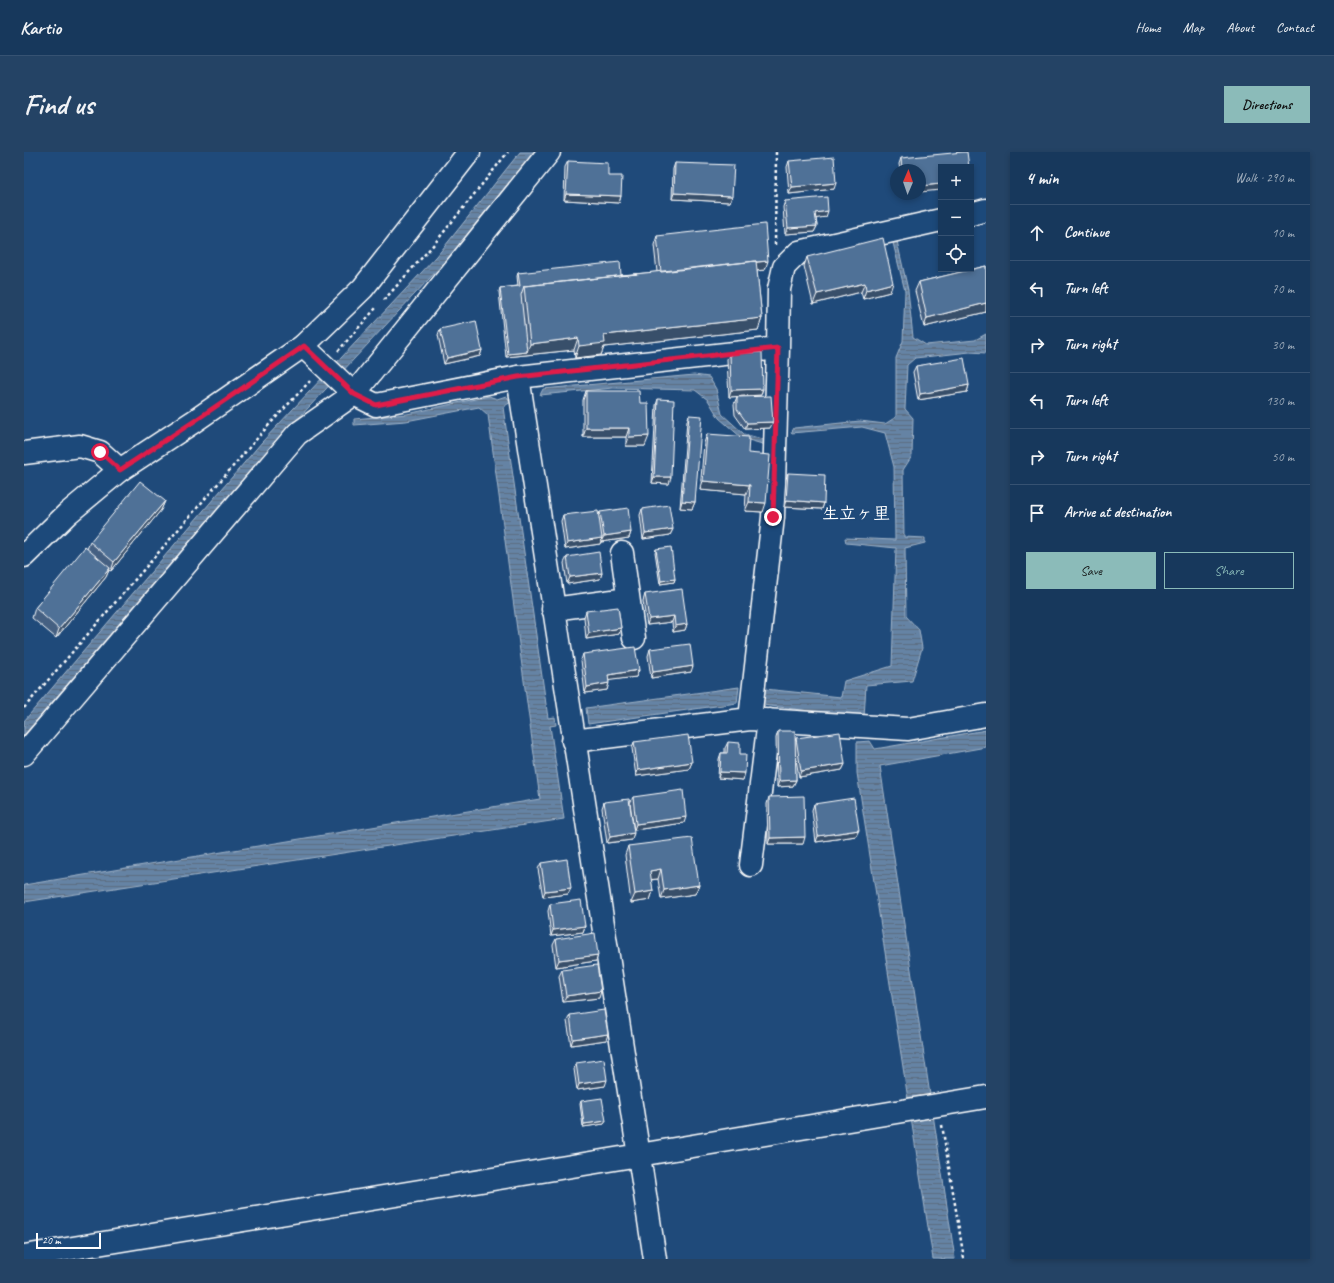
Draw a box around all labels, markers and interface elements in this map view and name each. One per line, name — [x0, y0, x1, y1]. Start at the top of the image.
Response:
text: Kartio — [20, 16, 61, 40]
text: Home — [1135, 19, 1161, 36]
text: Map — [1183, 19, 1204, 36]
text: About — [1226, 19, 1254, 36]
text: Contact — [1276, 19, 1314, 36]
button: Directions — [1224, 86, 1310, 123]
text: Find us — [24, 87, 94, 122]
north arrow — [890, 164, 926, 200]
map controls — [938, 164, 974, 272]
button: + — [938, 164, 974, 200]
text: 4 min — [1026, 168, 1059, 189]
text: Walk · 290 m — [1235, 170, 1294, 186]
button: − — [938, 200, 974, 236]
icon: ahead — [1026, 222, 1048, 244]
text: Continue — [1064, 223, 1109, 242]
text: 10 m — [1272, 225, 1294, 241]
button: locate — [938, 236, 974, 272]
icon: left — [1026, 278, 1048, 300]
text: Turn left — [1064, 279, 1107, 298]
text: 70 m — [1272, 281, 1294, 297]
icon: right — [1026, 334, 1048, 356]
text: Turn right — [1064, 335, 1117, 354]
text: 30 m — [1272, 337, 1294, 353]
icon: left — [1026, 390, 1048, 412]
text: Turn left — [1064, 391, 1107, 410]
text: 130 m — [1266, 393, 1294, 409]
route start — [91, 443, 109, 461]
icon: right — [1026, 446, 1048, 468]
text: Turn right — [1064, 447, 1117, 466]
text: 50 m — [1272, 449, 1294, 465]
icon: arrive — [1026, 502, 1048, 524]
district label: 生立ヶ里 — [822, 503, 890, 524]
text: Arrive at destination — [1064, 503, 1171, 522]
route end — [764, 508, 782, 526]
button: Save — [1026, 552, 1156, 589]
button: Share — [1164, 552, 1294, 589]
scale bar — [36, 1231, 101, 1250]
text: 20 m — [42, 1233, 61, 1247]

